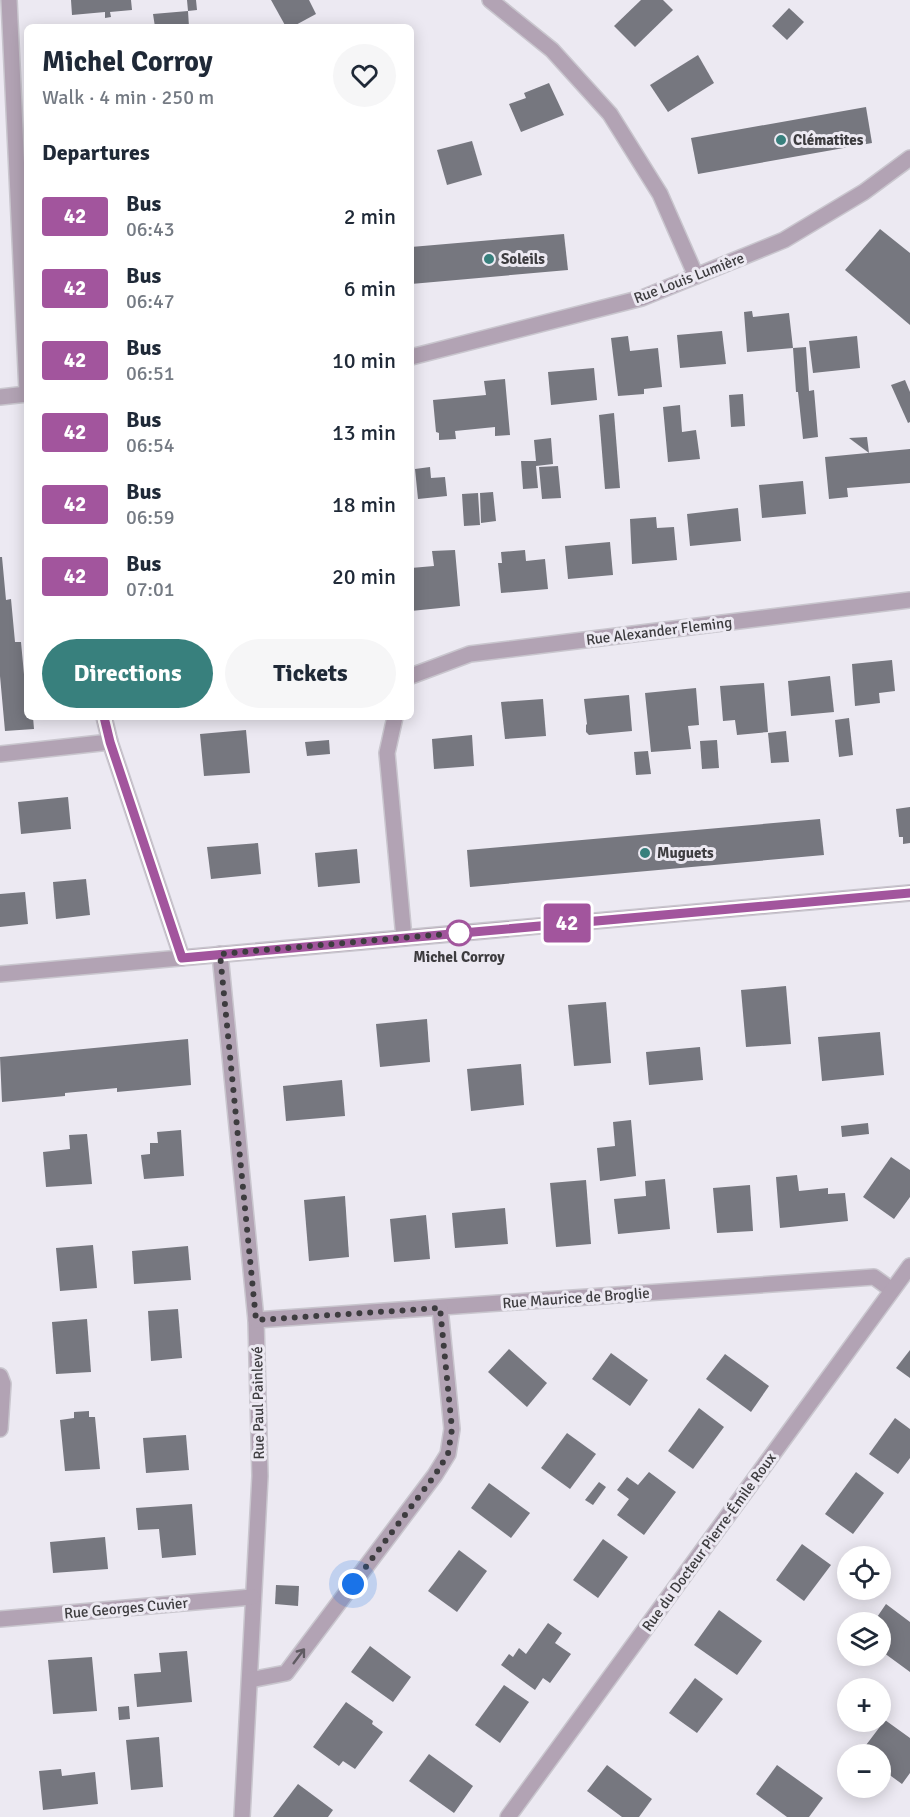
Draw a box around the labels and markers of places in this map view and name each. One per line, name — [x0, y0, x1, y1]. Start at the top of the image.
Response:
place label: Clématites — [793, 131, 864, 149]
marker: Clématites — [774, 133, 788, 147]
place label: Soleils — [501, 250, 545, 268]
marker: Soleils — [482, 252, 496, 266]
place label: Muguets — [657, 844, 714, 862]
marker: Muguets — [638, 846, 652, 860]
marker: Michel Corroy — [446, 920, 472, 946]
place label: Michel Corroy — [413, 948, 505, 966]

